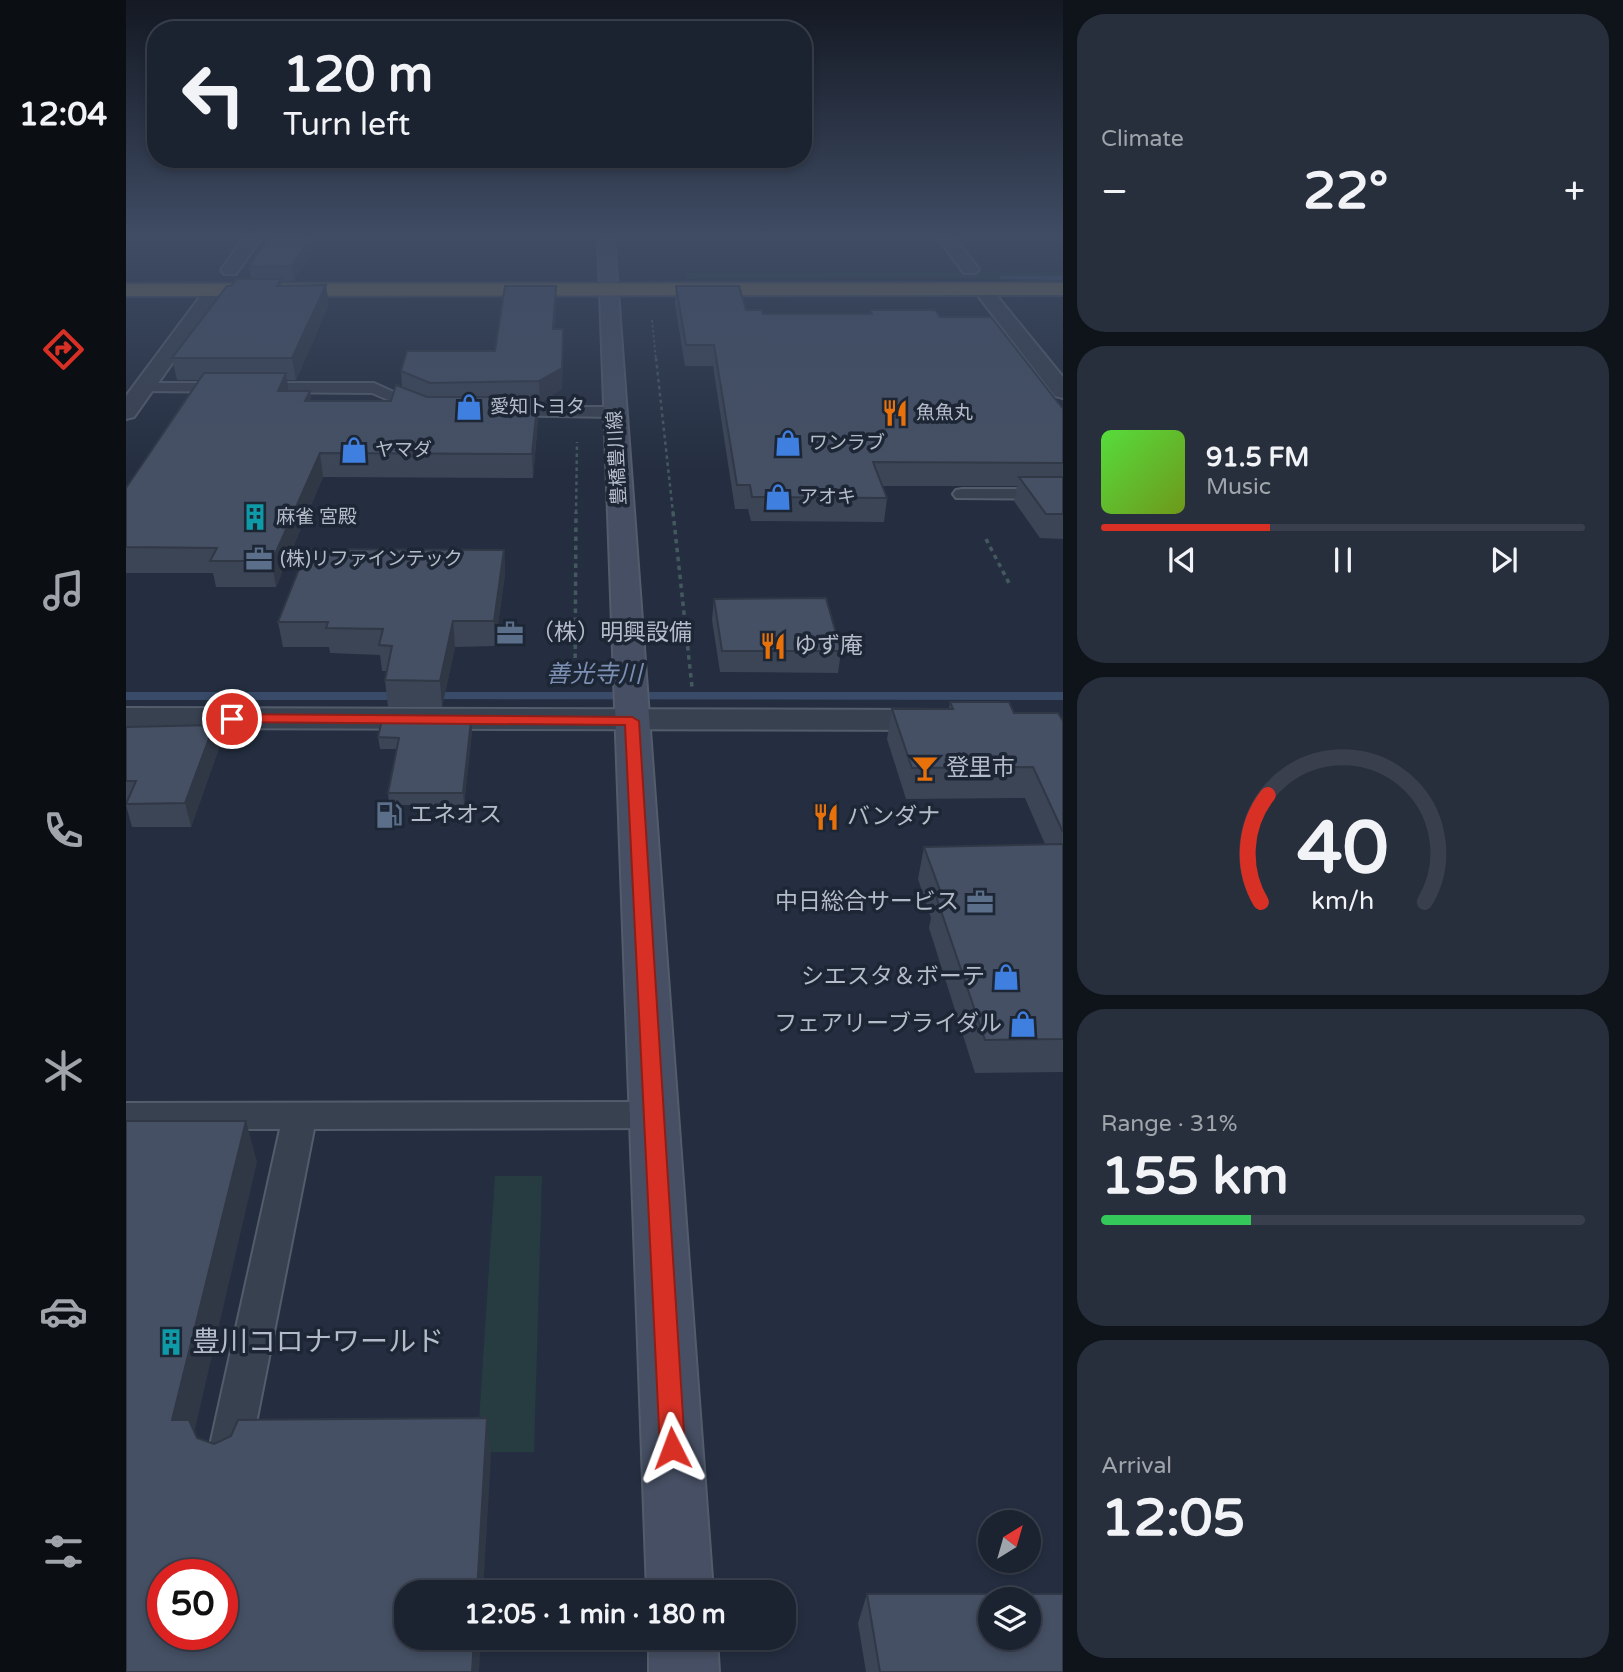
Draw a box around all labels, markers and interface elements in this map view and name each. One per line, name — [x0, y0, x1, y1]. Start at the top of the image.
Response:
text: 120 m — [283, 46, 433, 105]
icon: left — [168, 49, 259, 140]
text: 12:04 — [19, 96, 107, 134]
text: Turn left — [283, 106, 410, 144]
text: Climate — [1101, 125, 1184, 153]
text: 22° — [1303, 160, 1388, 223]
text: − — [1101, 169, 1128, 215]
text: + — [1564, 169, 1585, 215]
icon: directions — [39, 325, 88, 374]
shop icon: 愛知トヨタ — [454, 392, 484, 422]
place label: 愛知トヨタ — [490, 396, 585, 418]
restaurant icon: 魚魚丸 — [880, 398, 910, 428]
place label: 魚魚丸 — [916, 402, 973, 424]
street label: 豊橋豊川線 — [604, 410, 630, 506]
shop icon: ワンラブ — [773, 428, 803, 458]
place label: ワンラブ — [809, 432, 885, 454]
shop icon: ヤマダ — [339, 435, 369, 465]
place label: ヤマダ — [375, 439, 432, 461]
text: 91.5 FM — [1206, 442, 1309, 473]
text: Music — [1206, 473, 1271, 501]
shop icon: アオキ — [763, 482, 793, 512]
place label: アオキ — [799, 486, 856, 508]
building icon: 麻雀 宮殿 — [240, 502, 270, 532]
place label: 麻雀 宮殿 — [276, 506, 357, 528]
icon: previous — [1163, 541, 1201, 579]
icon: pause — [1324, 541, 1362, 579]
icon: next — [1485, 541, 1523, 579]
office icon: (株)リファインテック — [244, 544, 274, 574]
place label: (株)リファインテック — [280, 548, 463, 570]
icon: music — [39, 566, 88, 615]
office icon: （株）明興設備 — [495, 618, 525, 648]
place label: （株）明興設備 — [531, 619, 692, 647]
restaurant icon: ゆず庵 — [758, 631, 788, 661]
place label: ゆず庵 — [794, 632, 863, 660]
water label: 善光寺川 — [546, 660, 645, 689]
pin — [202, 689, 262, 749]
icon: arrive — [213, 700, 251, 738]
bar icon: 登里市 — [910, 753, 940, 783]
place label: 登里市 — [946, 754, 1015, 782]
fuel station icon: エネオス — [374, 800, 404, 830]
place label: エネオス — [410, 801, 502, 829]
restaurant icon: バンダナ — [811, 802, 841, 832]
place label: バンダナ — [847, 803, 940, 831]
text: 40 — [1297, 805, 1389, 893]
icon: phone — [39, 806, 88, 855]
text: km/h — [1312, 886, 1374, 916]
office icon: 中日総合サービス — [965, 887, 995, 917]
place label: 中日総合サービス — [775, 888, 959, 916]
shop icon: シエスタ＆ボーテ — [991, 962, 1021, 992]
place label: シエスタ＆ボーテ — [801, 963, 985, 991]
shop icon: フェアリーブライダル — [1008, 1009, 1038, 1039]
place label: フェアリーブライダル — [774, 1010, 1002, 1038]
icon: climate — [39, 1046, 88, 1095]
text: Range · 31% — [1101, 1110, 1237, 1138]
text: 155 km — [1101, 1145, 1289, 1208]
icon: car — [39, 1287, 88, 1336]
place label: 豊川コロナワールド — [192, 1325, 444, 1359]
building icon: 豊川コロナワールド — [156, 1327, 186, 1357]
position arrow — [635, 1411, 709, 1485]
text: Arrival — [1101, 1452, 1172, 1480]
text: 12:05 — [1101, 1487, 1245, 1550]
north arrow — [978, 1510, 1041, 1573]
map controls — [978, 1510, 1041, 1650]
icon: filters — [39, 1527, 88, 1576]
speed limit sign: 50 — [147, 1559, 238, 1650]
button: layers — [978, 1587, 1041, 1650]
text: 12:05 · 1 min · 180 m — [464, 1599, 726, 1630]

